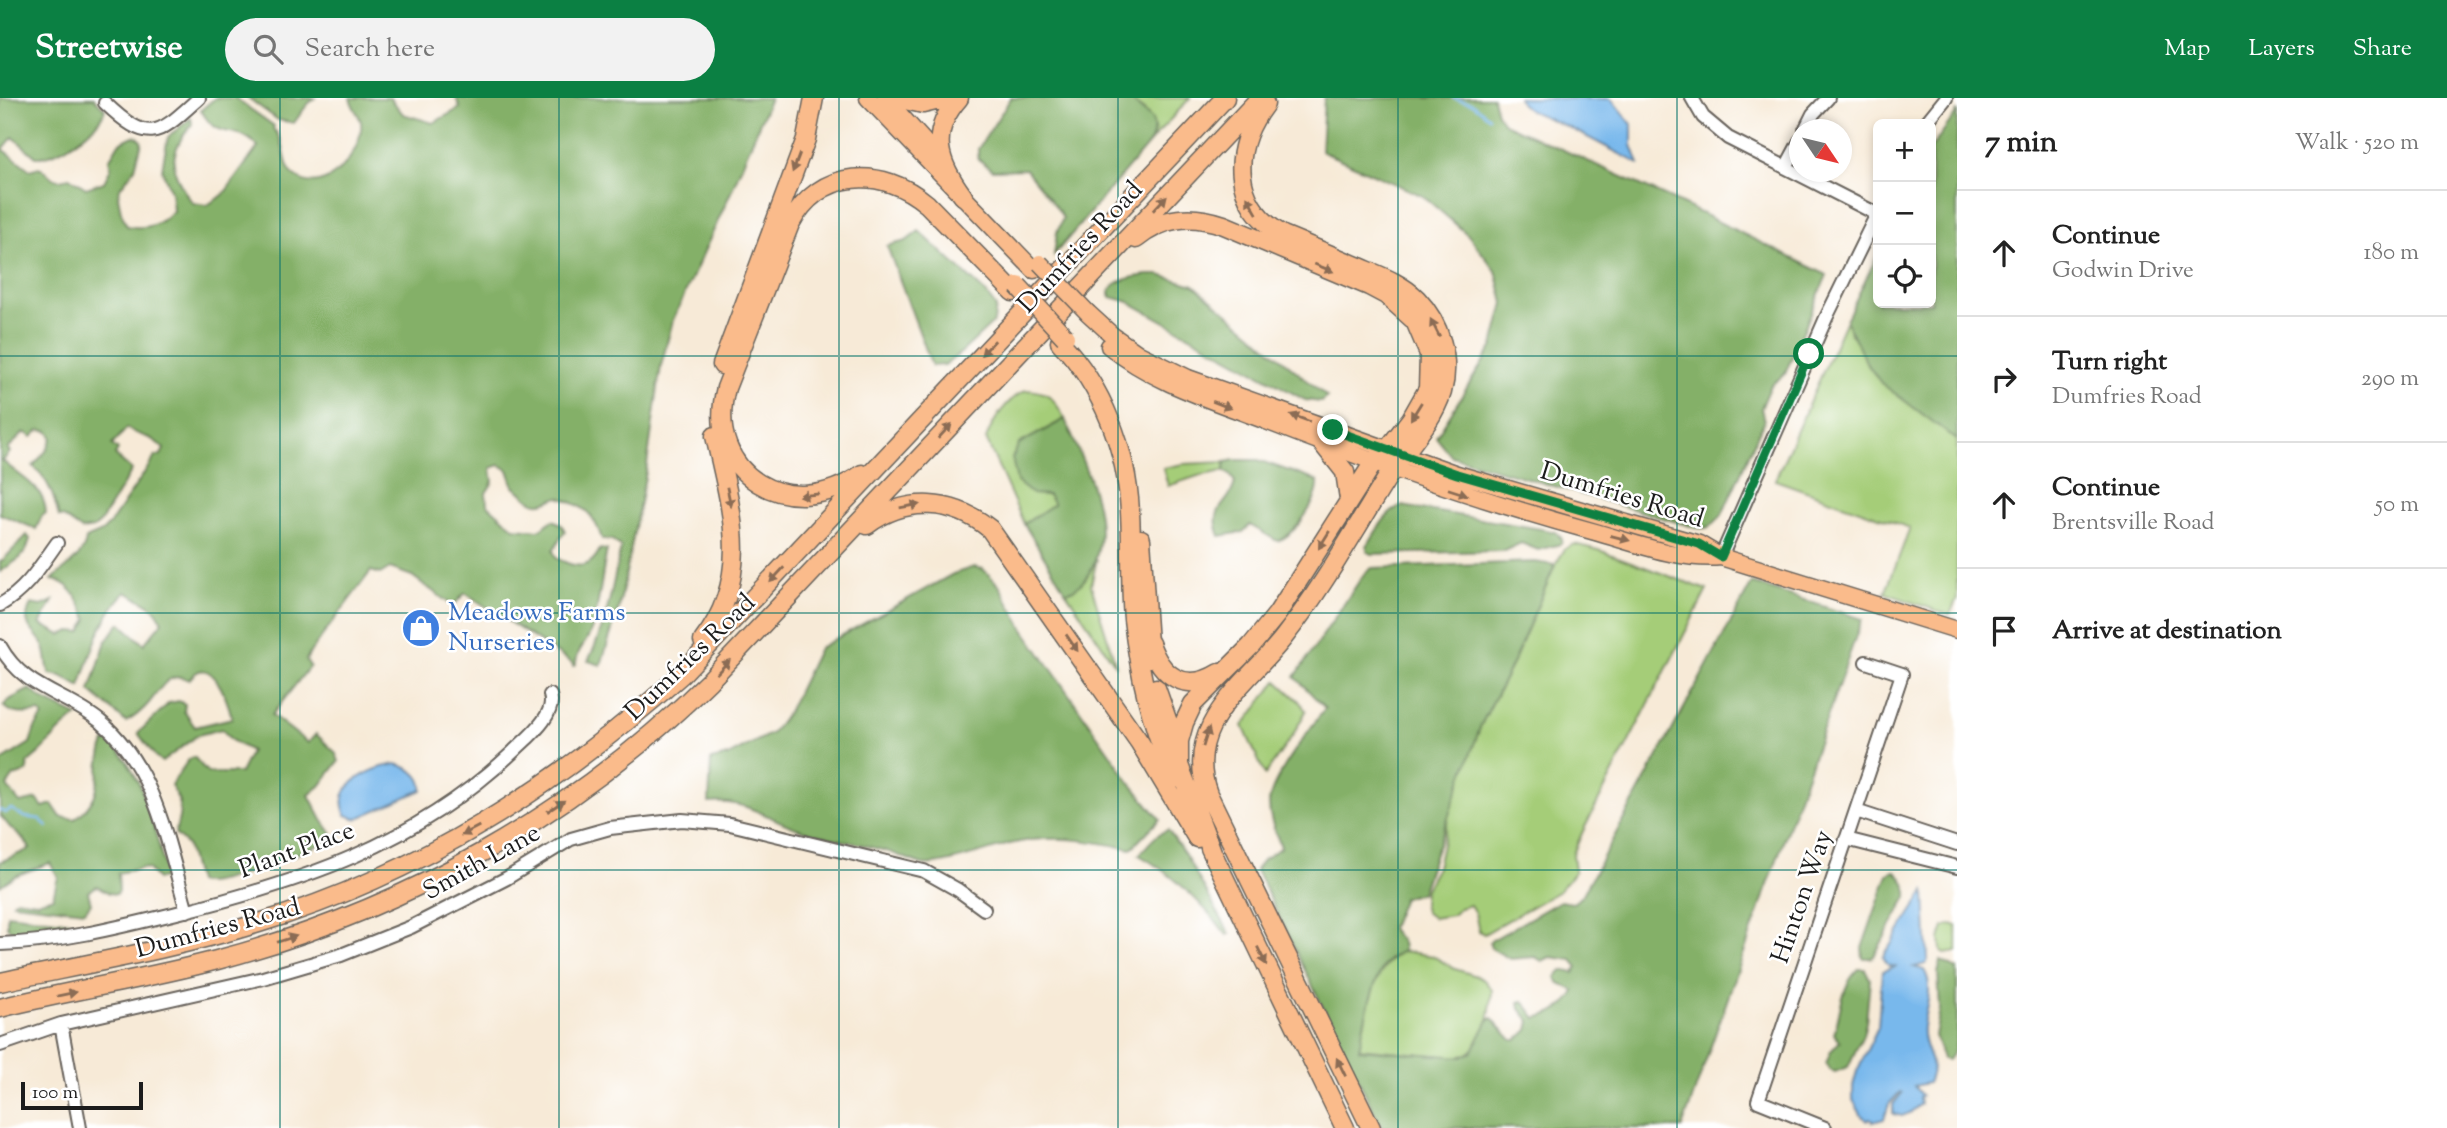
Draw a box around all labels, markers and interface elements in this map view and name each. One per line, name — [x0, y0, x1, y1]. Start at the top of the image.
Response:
search box — [225, 18, 715, 81]
text: Streetwise — [35, 25, 183, 73]
icon: search — [249, 30, 287, 68]
text: Search here — [305, 31, 435, 68]
text: Map — [2164, 32, 2210, 66]
text: Layers — [2248, 32, 2315, 66]
text: Share — [2353, 32, 2412, 66]
north arrow — [1789, 119, 1852, 182]
map controls — [1873, 119, 1936, 308]
button: + — [1873, 119, 1936, 182]
text: 7 min — [1985, 122, 2057, 165]
text: Walk · 520 m — [2295, 127, 2419, 160]
one-way arrow — [790, 153, 801, 174]
street label: Dumfries Road — [1010, 173, 1152, 323]
button: − — [1873, 182, 1936, 245]
one-way arrow — [1151, 195, 1167, 212]
one-way arrow — [1246, 195, 1258, 214]
text: Continue — [2052, 218, 2160, 255]
icon: ahead — [1985, 234, 2023, 272]
text: 180 m — [2364, 237, 2419, 270]
button: locate — [1873, 245, 1936, 308]
text: Godwin Drive — [2052, 255, 2194, 288]
one-way arrow — [1314, 262, 1335, 273]
one-way arrow — [1429, 318, 1441, 337]
route start — [1793, 338, 1824, 369]
one-way arrow — [981, 339, 997, 356]
text: Turn right — [2052, 344, 2167, 381]
icon: right — [1985, 360, 2023, 398]
text: 290 m — [2361, 363, 2419, 396]
text: Dumfries Road — [2052, 381, 2202, 414]
one-way arrow — [1212, 399, 1233, 410]
one-way arrow — [1409, 401, 1422, 421]
one-way arrow — [1289, 412, 1310, 423]
route end — [1317, 414, 1348, 445]
one-way arrow — [936, 423, 952, 440]
street label: Dumfries Road — [1536, 454, 1709, 539]
text: Continue — [2052, 470, 2160, 507]
one-way arrow — [724, 486, 735, 508]
icon: ahead — [1985, 486, 2023, 524]
one-way arrow — [1447, 487, 1468, 497]
text: 50 m — [2375, 489, 2419, 522]
one-way arrow — [798, 490, 820, 501]
one-way arrow — [899, 500, 921, 511]
text: Brentsville Road — [2052, 507, 2215, 540]
one-way arrow — [1318, 530, 1331, 550]
one-way arrow — [1610, 534, 1631, 544]
one-way arrow — [769, 566, 785, 584]
street label: Dumfries Road — [617, 586, 765, 730]
place label: Meadows Farms Nurseries — [448, 595, 625, 662]
shop icon: Meadows Farms Nurseries — [400, 607, 442, 649]
icon: arrive — [1985, 612, 2023, 650]
text: Arrive at destination — [2052, 613, 2282, 650]
one-way arrow — [1065, 634, 1079, 652]
one-way arrow — [714, 659, 731, 675]
one-way arrow — [1202, 727, 1212, 748]
one-way arrow — [547, 800, 566, 813]
street label: Plant Place — [234, 813, 360, 889]
street label: Smith Lane — [417, 816, 547, 910]
one-way arrow — [460, 825, 480, 836]
street label: Hinton Way — [1763, 825, 1843, 969]
street label: Dumfries Road — [131, 889, 305, 969]
one-way arrow — [277, 933, 298, 944]
one-way arrow — [1256, 946, 1268, 966]
one-way arrow — [56, 988, 78, 999]
one-way arrow — [1335, 1057, 1346, 1077]
scale bar — [21, 1079, 144, 1111]
text: 100 m — [32, 1080, 78, 1107]

